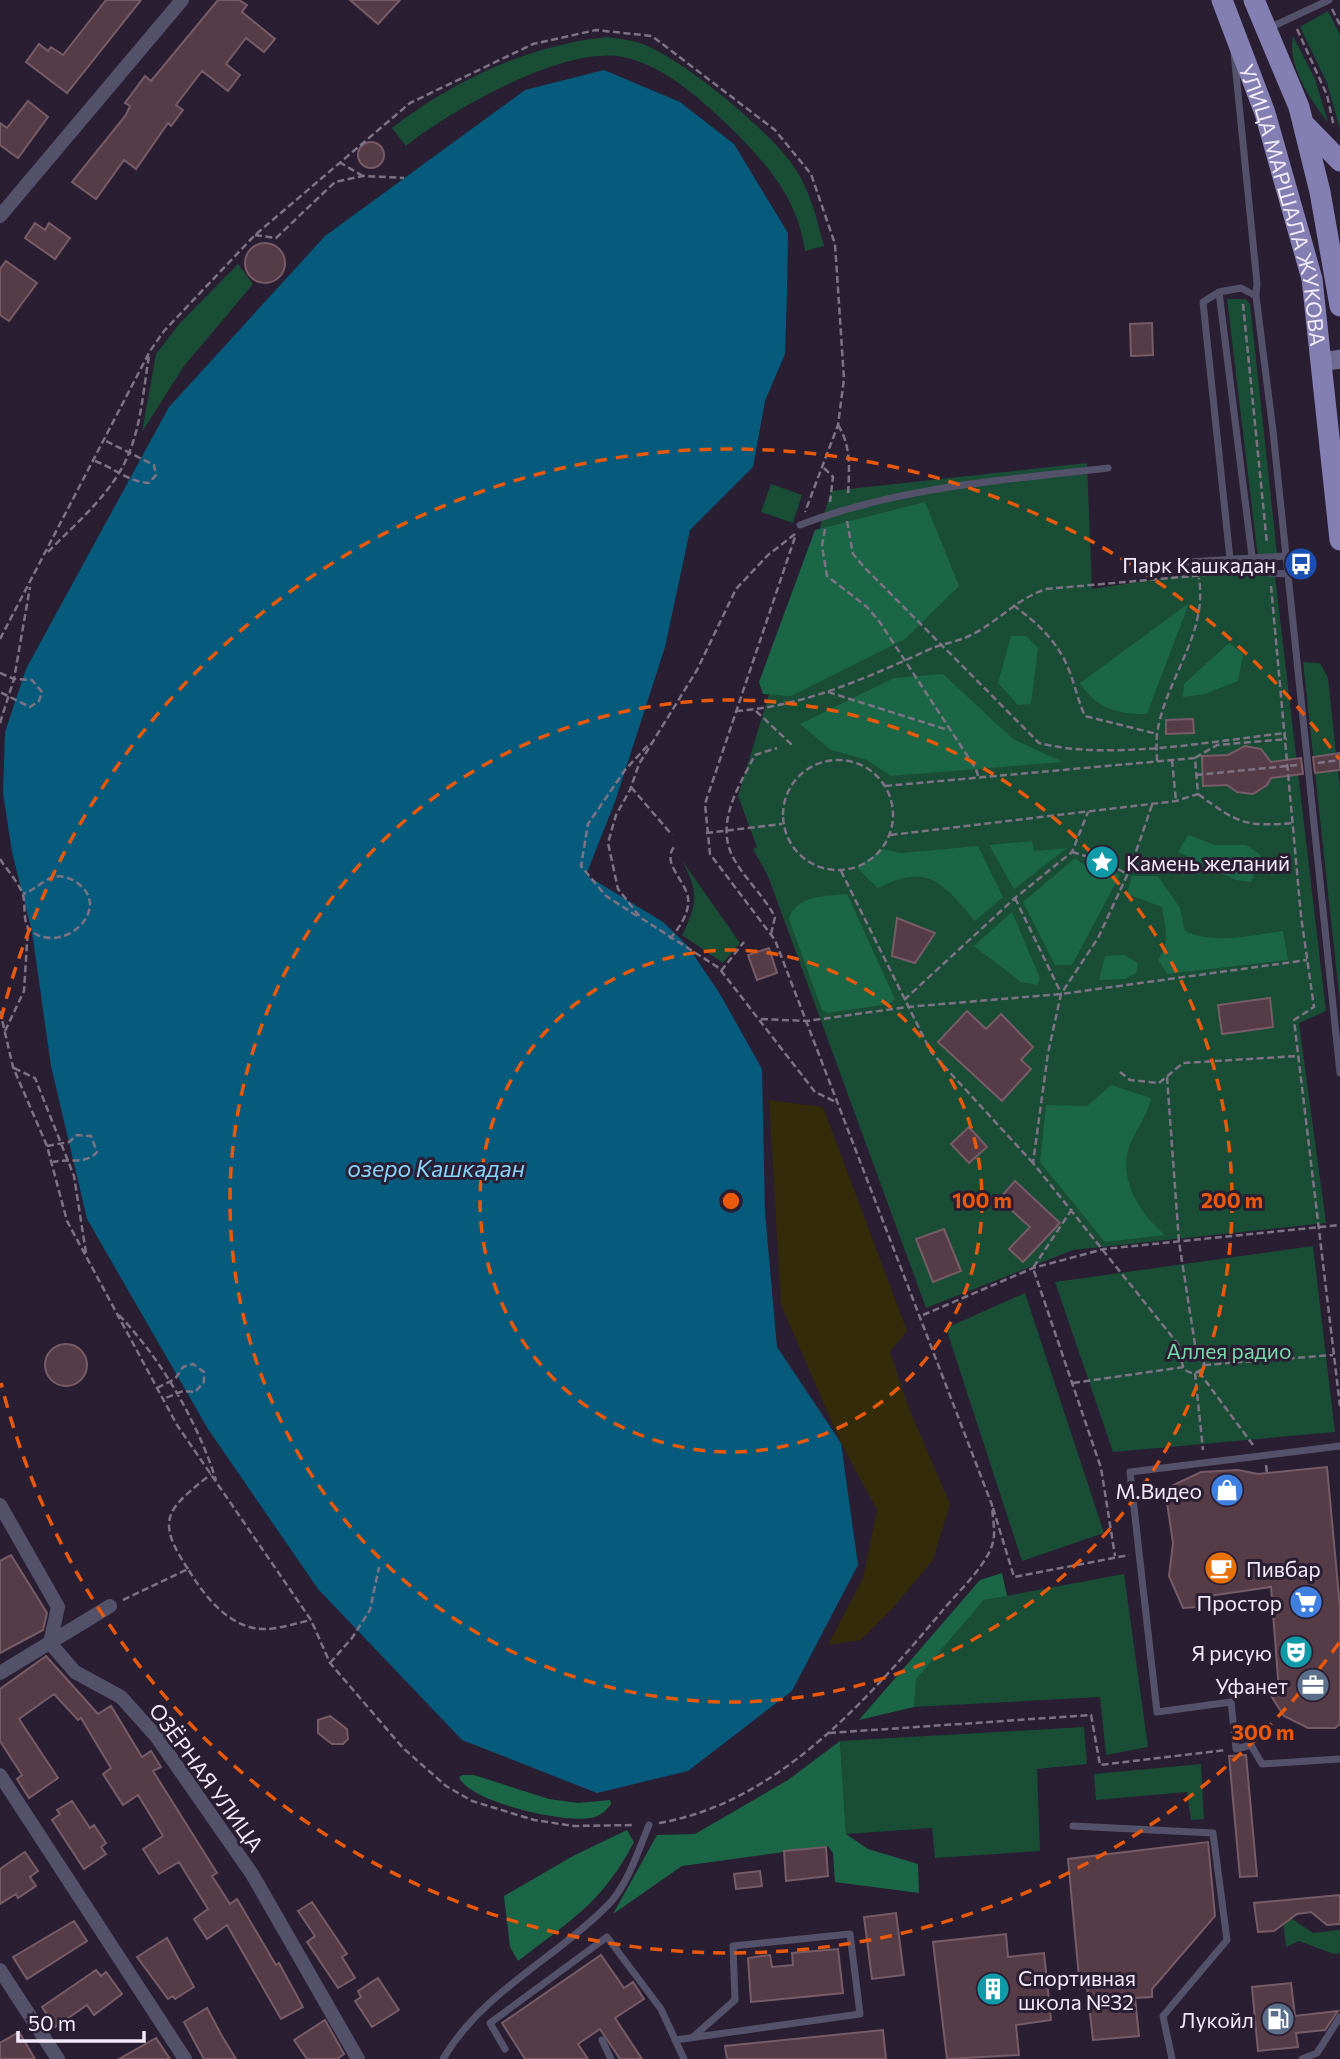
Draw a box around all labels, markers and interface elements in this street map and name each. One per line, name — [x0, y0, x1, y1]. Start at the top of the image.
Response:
street label: УЛИЦА МАРШАЛА ЖУКОВА — [1235, 60, 1332, 347]
bus stop icon: Парк Кашкадан — [1282, 545, 1320, 583]
place label: Парк Кашкадан — [1122, 552, 1276, 577]
place icon: Камень желаний — [1083, 843, 1121, 881]
place label: Камень желаний — [1126, 850, 1290, 875]
water label: озеро Кашкадан — [347, 1154, 525, 1182]
text: 100 m — [952, 1187, 1012, 1212]
text: 200 m — [1201, 1187, 1263, 1212]
centre of rings — [719, 1189, 743, 1213]
park label: Аллея радио — [1167, 1338, 1291, 1363]
shop icon: М.Видео — [1208, 1471, 1246, 1509]
place label: М.Видео — [1115, 1478, 1202, 1503]
cafe icon: Пивбар — [1202, 1549, 1240, 1587]
place label: Пивбар — [1246, 1556, 1321, 1581]
supermarket icon: Простор — [1287, 1583, 1325, 1621]
place label: Простор — [1197, 1590, 1282, 1615]
theatre icon: Я рисую — [1277, 1633, 1315, 1671]
place label: Я рисую — [1191, 1640, 1272, 1665]
office icon: Уфанет — [1294, 1666, 1332, 1704]
place label: Уфанет — [1215, 1673, 1288, 1698]
street label: ОЗЁРНАЯ УЛИЦА — [145, 1698, 269, 1856]
text: 300 m — [1232, 1719, 1294, 1744]
place label: Спортивная школа №32 — [1018, 1965, 1136, 2014]
building icon: Спортивная школа №32 — [974, 1970, 1012, 2008]
scale bar — [18, 2000, 144, 2044]
fuel station icon: Лукойл — [1259, 2000, 1297, 2038]
place label: Лукойл — [1180, 2007, 1254, 2032]
text: 50 m — [28, 2010, 76, 2035]

